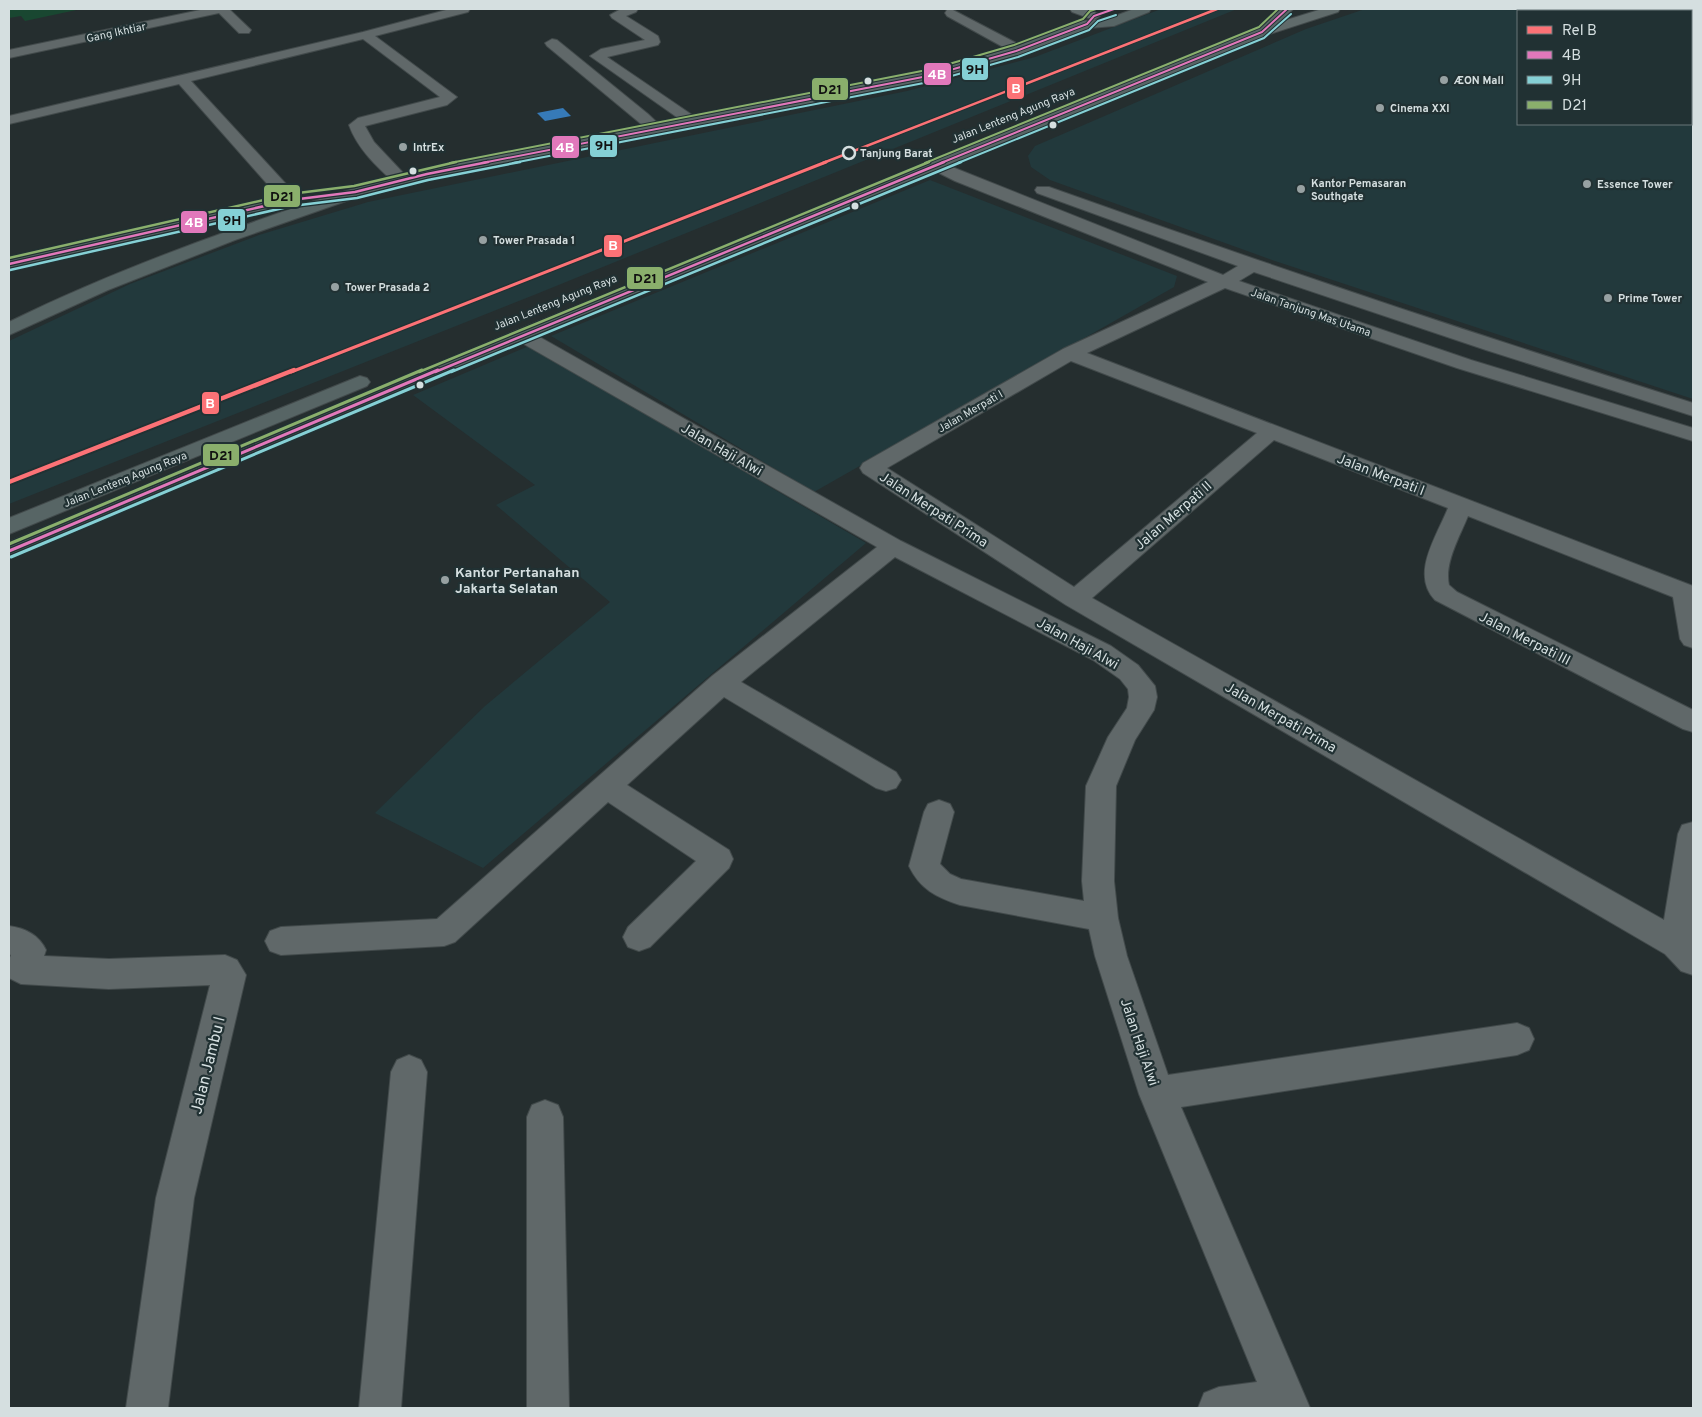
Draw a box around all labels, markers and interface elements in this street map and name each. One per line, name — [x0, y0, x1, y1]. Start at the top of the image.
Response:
legend — [1517, 10, 1692, 125]
street label: Gang Ikhtiar — [85, 20, 148, 46]
text: Rel B — [1562, 22, 1597, 41]
text: 4B — [1562, 47, 1581, 66]
line badge: 9H — [961, 57, 989, 81]
line badge: 4B — [923, 62, 952, 86]
text: 9H — [966, 62, 984, 79]
text: 4B — [928, 67, 946, 84]
text: 9H — [1562, 72, 1581, 91]
marker: ÆON Mall — [1438, 74, 1450, 86]
place label: ÆON Mall — [1453, 74, 1504, 88]
unlabelled marker — [863, 76, 873, 86]
line badge: B — [1006, 76, 1025, 100]
line badge: D21 — [811, 77, 849, 101]
text: B — [1011, 81, 1021, 98]
text: D21 — [818, 82, 842, 99]
street label: Jalan Lenteng Agung Raya — [950, 85, 1077, 147]
text: D21 — [1562, 97, 1587, 116]
marker: Cinema XXI — [1374, 102, 1386, 114]
place label: Cinema XXI — [1390, 102, 1449, 116]
unlabelled marker — [1048, 120, 1058, 130]
line badge: 9H — [589, 134, 618, 158]
line badge: 4B — [551, 135, 580, 159]
text: 9H — [595, 138, 613, 155]
text: 4B — [556, 140, 574, 157]
marker: IntrEx — [397, 141, 409, 153]
place label: IntrEx — [413, 141, 445, 155]
marker: Tanjung Barat — [842, 146, 856, 160]
place label: Tanjung Barat — [860, 147, 933, 161]
unlabelled marker — [408, 166, 418, 176]
place label: Kantor Pemasaran Southgate — [1311, 177, 1406, 204]
marker: Essence Tower — [1581, 178, 1593, 190]
place label: Essence Tower — [1597, 178, 1673, 192]
marker: Kantor Pemasaran Southgate — [1295, 183, 1307, 195]
line badge: D21 — [263, 184, 301, 208]
text: D21 — [270, 189, 294, 206]
unlabelled marker — [850, 201, 860, 211]
line badge: 9H — [217, 208, 246, 232]
line badge: 4B — [180, 210, 208, 234]
text: 9H — [223, 213, 241, 230]
text: 4B — [185, 215, 203, 232]
marker: Tower Prasada 1 — [477, 234, 489, 246]
place label: Tower Prasada 1 — [493, 234, 575, 248]
line badge: B — [603, 234, 623, 258]
text: B — [608, 238, 618, 255]
line badge: D21 — [626, 266, 664, 290]
text: D21 — [633, 271, 657, 288]
street label: Jalan Lenteng Agung Raya — [492, 272, 619, 334]
marker: Tower Prasada 2 — [329, 281, 341, 293]
place label: Tower Prasada 2 — [345, 281, 430, 295]
street label: Jalan Tanjung Mas Utama — [1249, 286, 1373, 340]
marker: Prime Tower — [1602, 292, 1614, 304]
place label: Prime Tower — [1618, 292, 1682, 306]
unlabelled marker — [415, 380, 425, 390]
street label: Jalan Merpati I — [935, 388, 1006, 436]
line badge: B — [201, 391, 220, 415]
text: B — [205, 396, 215, 413]
street label: Jalan Haji Alwi — [678, 420, 765, 480]
line badge: D21 — [202, 443, 240, 467]
text: D21 — [209, 448, 233, 465]
street label: Jalan Lenteng Agung Raya — [62, 449, 189, 511]
street label: Jalan Merpati I — [1334, 451, 1427, 500]
street label: Jalan Merpati Prima — [876, 469, 991, 552]
street label: Jalan Merpati II — [1132, 478, 1216, 554]
place label: Kantor Pertanahan Jakarta Selatan — [455, 565, 579, 598]
marker: Kantor Pertanahan Jakarta Selatan — [439, 574, 451, 586]
street label: Jalan Merpati III — [1476, 609, 1573, 670]
street label: Jalan Haji Alwi — [1033, 615, 1121, 674]
street label: Jalan Merpati Prima — [1221, 679, 1339, 757]
street label: Jalan Haji Alwi — [1116, 997, 1161, 1088]
street label: Jalan Jambu I — [187, 1015, 231, 1116]

